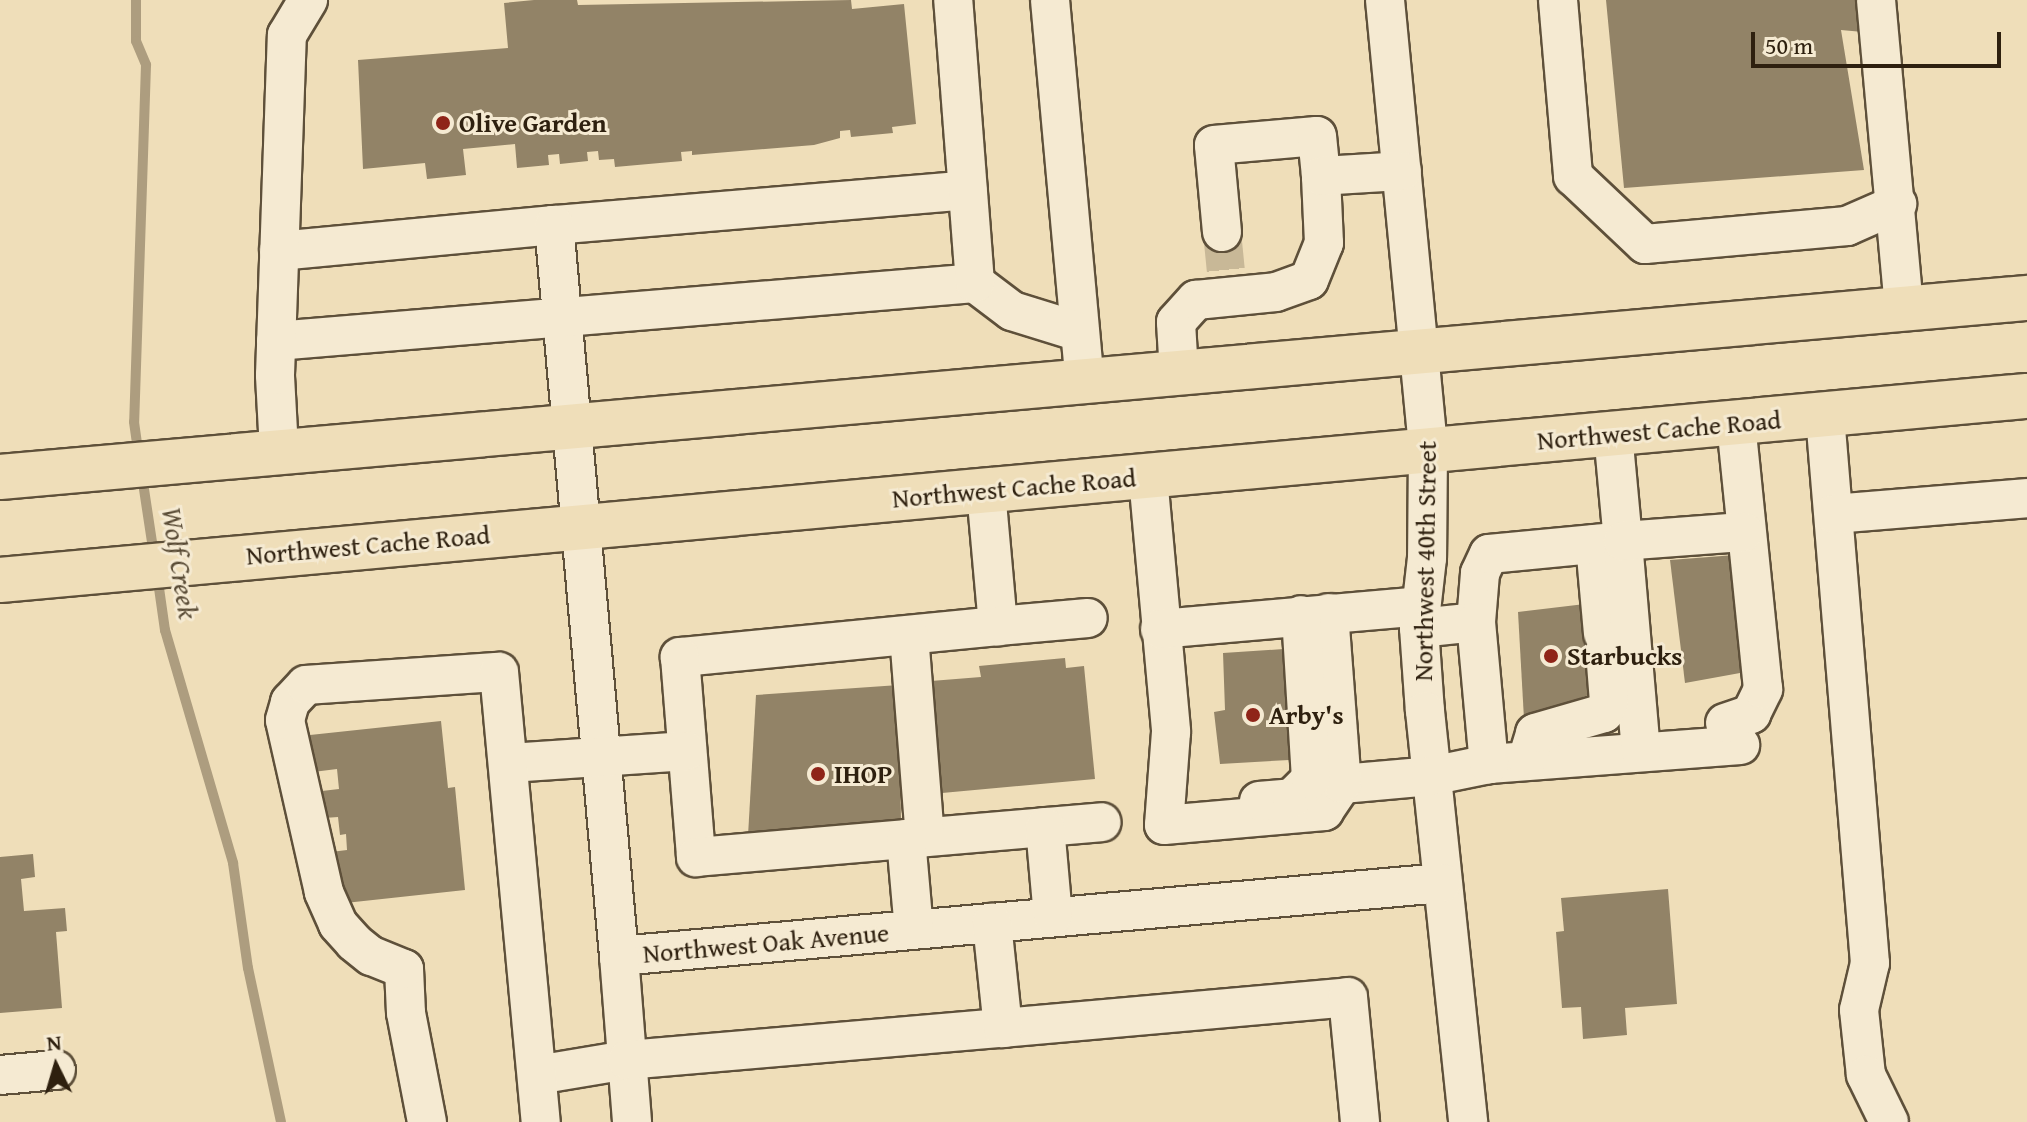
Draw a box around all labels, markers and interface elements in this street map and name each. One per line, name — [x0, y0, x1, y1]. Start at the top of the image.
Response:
scale bar — [1755, 16, 2005, 66]
text: 50 m — [1765, 28, 1813, 63]
place label: Olive Garden — [459, 107, 607, 139]
marker: Olive Garden — [434, 114, 452, 132]
street label: Northwest Cache Road — [1536, 404, 1782, 456]
street label: Northwest 40th Street — [1407, 441, 1443, 681]
street label: Northwest Cache Road — [891, 462, 1137, 514]
water label: Wolf Creek — [155, 505, 205, 621]
street label: Northwest Cache Road — [245, 519, 491, 571]
place label: Starbucks — [1567, 640, 1682, 672]
marker: Starbucks — [1542, 647, 1560, 665]
place label: Arby's — [1269, 699, 1344, 731]
marker: Arby's — [1244, 706, 1262, 724]
place label: IHOP — [834, 758, 892, 790]
marker: IHOP — [809, 765, 827, 783]
street label: Northwest Oak Avenue — [642, 917, 890, 969]
north arrow — [16, 1026, 96, 1106]
text: N — [45, 1026, 63, 1059]

